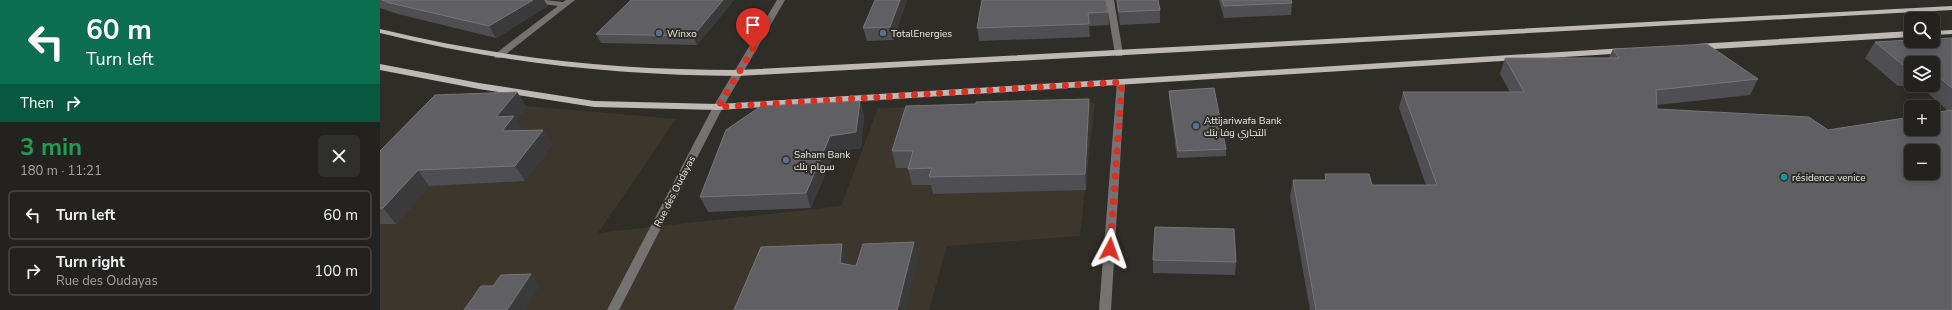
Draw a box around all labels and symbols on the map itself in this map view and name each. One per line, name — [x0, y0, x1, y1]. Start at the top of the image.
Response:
pin — [736, 8, 770, 49]
place label: Winxo — [667, 27, 697, 41]
place label: TotalEnergies — [891, 27, 952, 41]
marker: Winxo — [654, 28, 664, 38]
marker: TotalEnergies — [878, 28, 888, 38]
place label: Attijariwafa Bank التجاري وفا بنك — [1204, 114, 1282, 140]
marker: Attijariwafa Bank التجاري وفا بنك — [1191, 121, 1201, 131]
place label: Saham Bank سهام بنك — [794, 148, 851, 174]
street label: Rue des Oudayas — [651, 153, 699, 229]
marker: Saham Bank سهام بنك — [781, 155, 791, 165]
place label: résidence venice — [1792, 171, 1865, 185]
marker: résidence venice — [1779, 172, 1789, 182]
position arrow — [1089, 228, 1131, 270]

